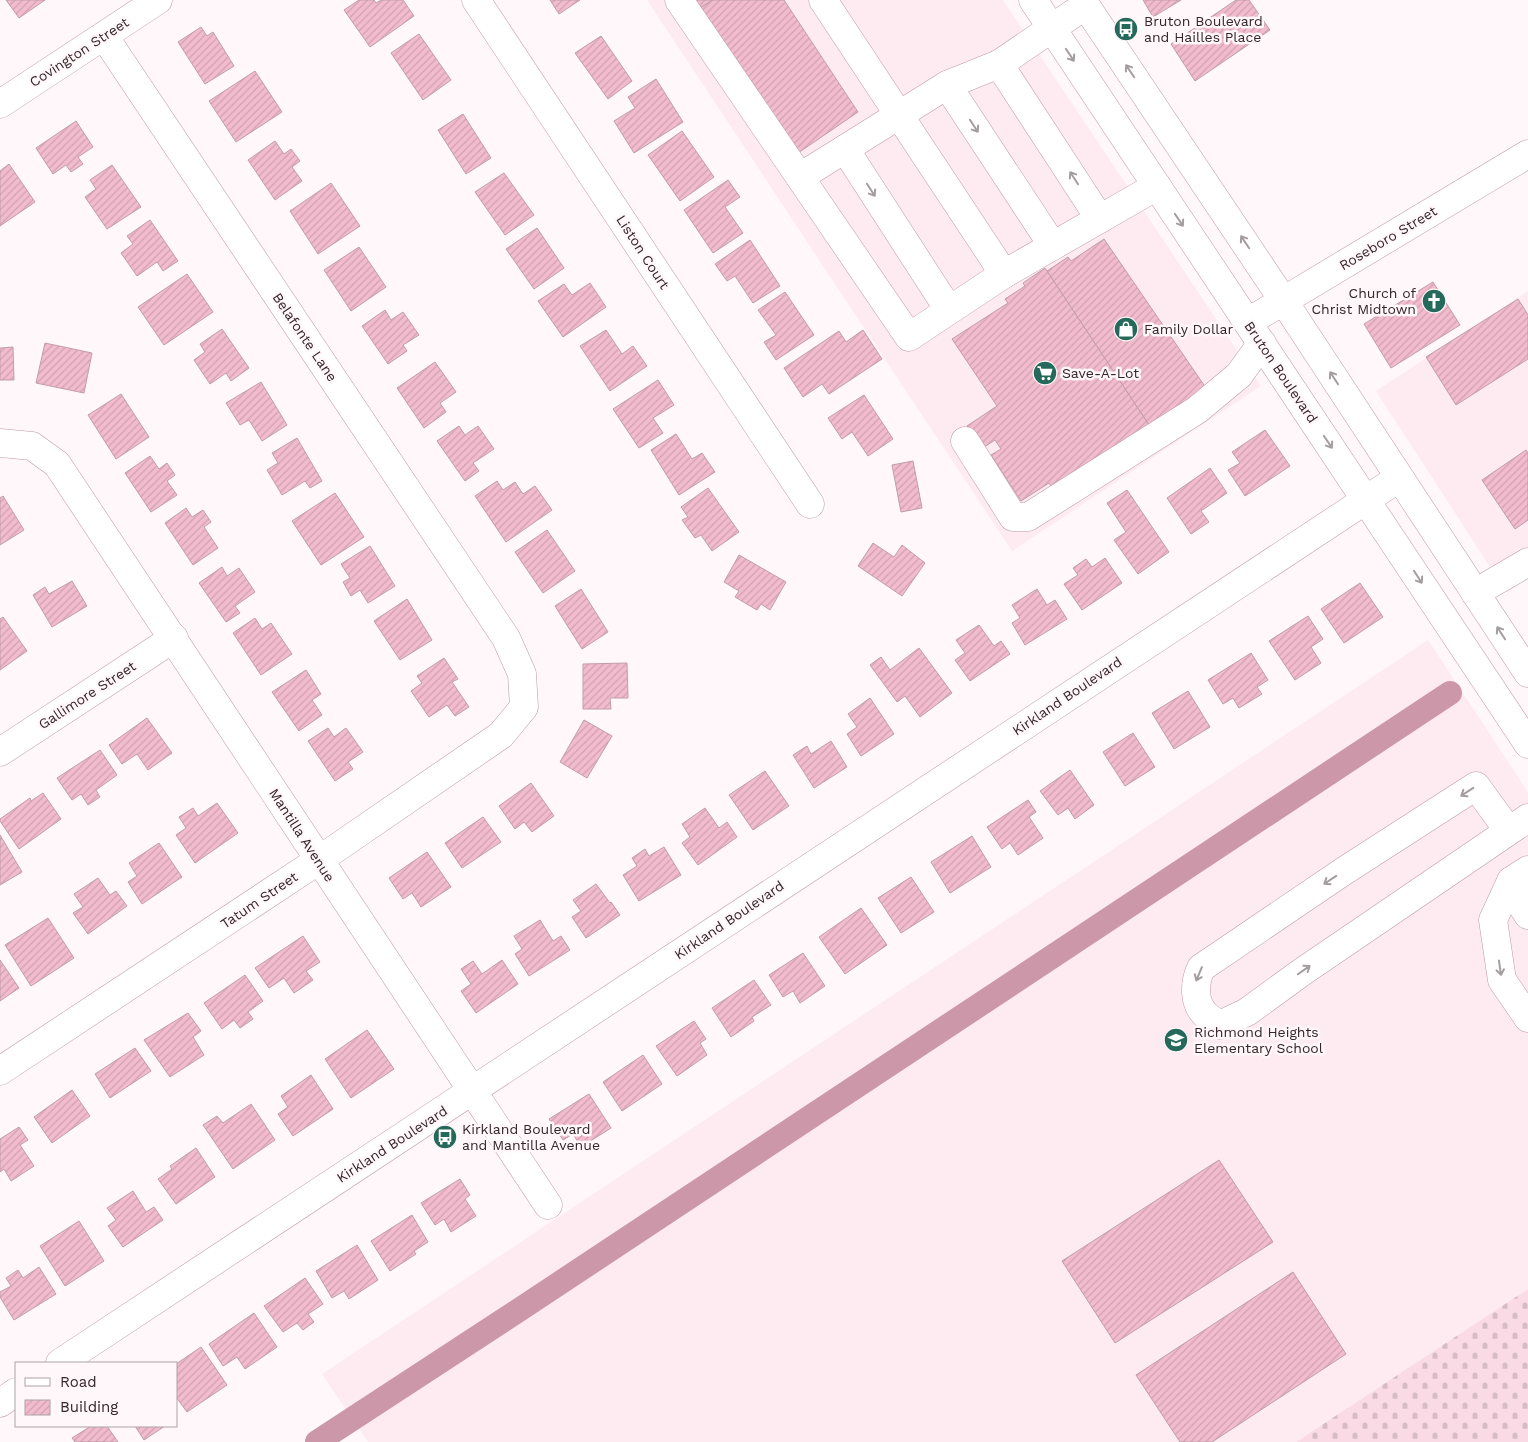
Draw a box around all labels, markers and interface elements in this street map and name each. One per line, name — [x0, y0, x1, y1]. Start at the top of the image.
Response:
place label: Bruton Boulevard and Hailles Place — [1144, 13, 1263, 45]
street label: Covington Street — [26, 14, 132, 90]
bus stop icon: Bruton Boulevard and Hailles Place — [1113, 16, 1139, 42]
one-way arrow — [1065, 48, 1075, 62]
one-way arrow — [1125, 65, 1135, 79]
one-way arrow — [969, 119, 979, 133]
one-way arrow — [1068, 172, 1078, 186]
one-way arrow — [866, 183, 877, 197]
street label: Roseboro Street — [1336, 203, 1440, 273]
street label: Liston Court — [613, 212, 673, 292]
one-way arrow — [1175, 212, 1185, 226]
one-way arrow — [1239, 236, 1249, 250]
place label: Church of Christ Midtown — [1311, 285, 1416, 317]
church icon: Church of Christ Midtown — [1421, 288, 1447, 314]
street label: Belafonte Lane — [269, 290, 341, 384]
shop icon: Family Dollar — [1113, 316, 1139, 342]
street label: Bruton Boulevard — [1241, 318, 1321, 426]
place label: Family Dollar — [1144, 321, 1233, 337]
supermarket icon: Save-A-Lot — [1032, 360, 1058, 386]
place label: Save-A-Lot — [1062, 365, 1139, 381]
one-way arrow — [1329, 372, 1339, 386]
one-way arrow — [1323, 435, 1333, 449]
one-way arrow — [1413, 570, 1423, 584]
one-way arrow — [1496, 626, 1506, 640]
street label: Kirkland Boulevard — [1009, 653, 1125, 739]
street label: Gallimore Street — [35, 658, 139, 732]
street label: Mantilla Avenue — [266, 785, 338, 885]
one-way arrow — [1460, 787, 1474, 797]
street label: Tatum Street — [217, 868, 301, 932]
one-way arrow — [1323, 875, 1337, 886]
street label: Kirkland Boulevard — [671, 877, 787, 963]
one-way arrow — [1495, 960, 1505, 976]
one-way arrow — [1297, 965, 1311, 975]
one-way arrow — [1194, 966, 1204, 981]
place label: Richmond Heights Elementary School — [1194, 1024, 1324, 1056]
school or university icon: Richmond Heights Elementary School — [1163, 1027, 1189, 1053]
street label: Kirkland Boulevard — [334, 1102, 450, 1186]
place label: Kirkland Boulevard and Mantilla Avenue — [462, 1121, 600, 1153]
bus stop icon: Kirkland Boulevard and Mantilla Avenue — [432, 1124, 458, 1150]
legend — [15, 1362, 178, 1427]
text: Road — [60, 1373, 97, 1391]
text: Building — [60, 1398, 118, 1416]

